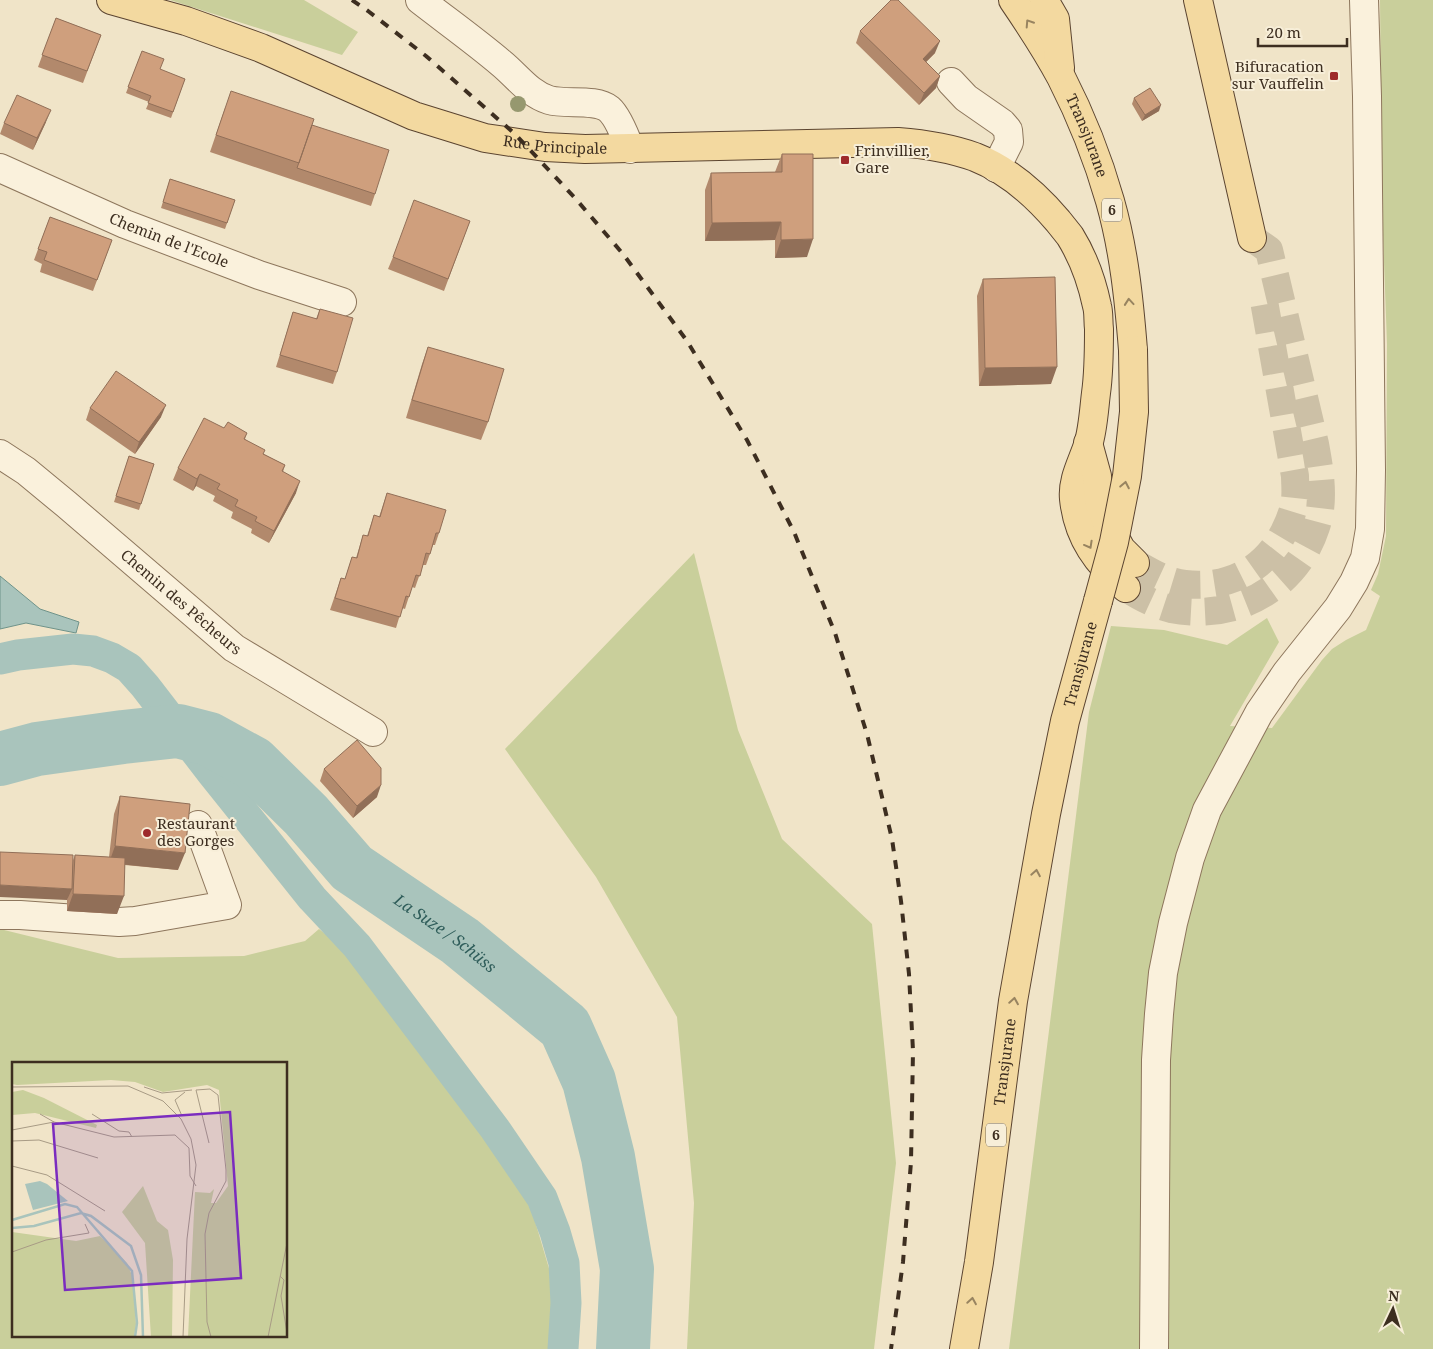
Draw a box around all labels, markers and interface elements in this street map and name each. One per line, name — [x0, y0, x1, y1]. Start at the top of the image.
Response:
scale bar — [1258, 15, 1347, 47]
one-way arrow — [1025, 19, 1035, 28]
text: 20 m — [1266, 22, 1301, 42]
place label: Bifuracation sur Vauffelin — [1232, 56, 1324, 93]
marker: Bifuracation sur Vauffelin — [1328, 70, 1340, 82]
street label: Transjurane — [1062, 91, 1113, 180]
street label: Rue Principale — [502, 130, 607, 158]
place label: Frinvillier, Gare — [855, 140, 930, 177]
marker: Frinvillier, Gare — [839, 154, 851, 166]
road number: 6 — [1102, 198, 1122, 222]
street label: Chemin de l'Ecole — [106, 207, 232, 272]
one-way arrow — [1124, 297, 1135, 305]
one-way arrow — [1119, 481, 1130, 489]
one-way arrow — [1083, 539, 1093, 548]
street label: Chemin des Pêcheurs — [117, 544, 245, 659]
street label: Transjurane — [1058, 619, 1101, 709]
place label: Restaurant des Gorges — [157, 813, 235, 850]
marker: Restaurant des Gorges — [141, 827, 153, 839]
one-way arrow — [1030, 868, 1040, 877]
water label: La Suze / Schüss — [389, 888, 501, 978]
one-way arrow — [1008, 997, 1018, 1006]
street label: Transjurane — [988, 1017, 1020, 1107]
inset map — [12, 1062, 288, 1336]
road number: 6 — [986, 1124, 1006, 1146]
north arrow — [1368, 1284, 1418, 1334]
text: N — [1388, 1286, 1400, 1305]
one-way arrow — [967, 1297, 977, 1305]

